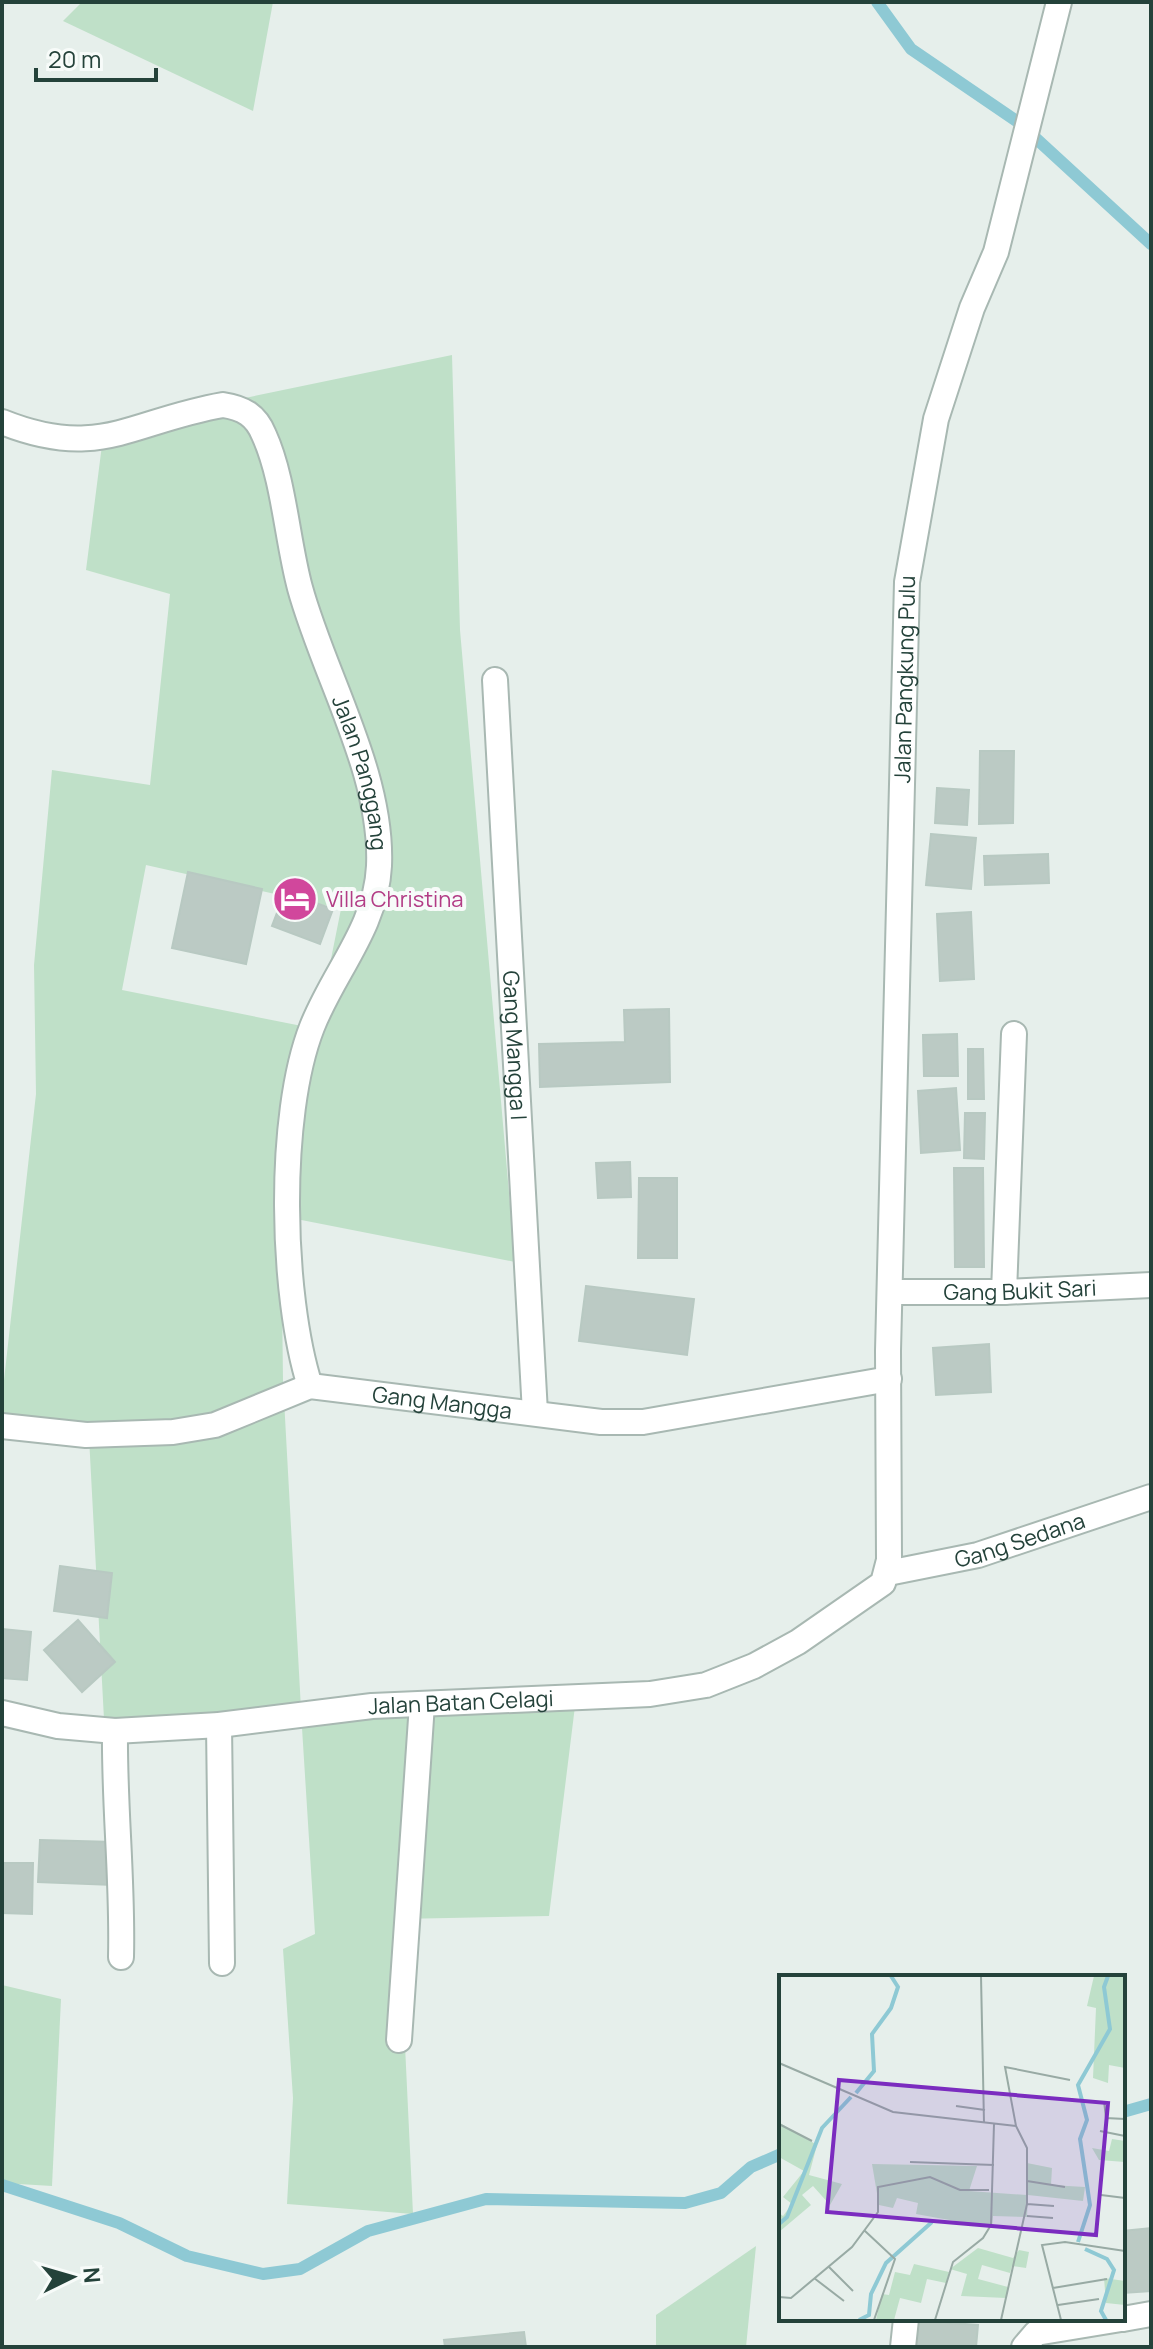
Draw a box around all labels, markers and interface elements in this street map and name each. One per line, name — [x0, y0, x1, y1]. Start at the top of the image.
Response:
scale bar — [36, 32, 156, 82]
text: 20 m — [48, 42, 101, 75]
street label: Jalan Pangkung Pulu — [887, 575, 922, 783]
street label: Jalan Panggang — [325, 691, 394, 851]
hotel icon: Villa Christina — [271, 875, 319, 923]
place label: Villa Christina — [326, 884, 464, 914]
street label: Gang Mangga I — [496, 970, 534, 1121]
street label: Gang Bukit Sari — [943, 1273, 1097, 1307]
street label: Gang Mangga — [371, 1379, 514, 1426]
street label: Gang Sedana — [952, 1505, 1089, 1574]
street label: Jalan Batan Celagi — [367, 1683, 554, 1721]
inset map — [779, 1975, 1125, 2321]
north arrow — [32, 2237, 112, 2317]
text: N — [76, 2266, 108, 2284]

